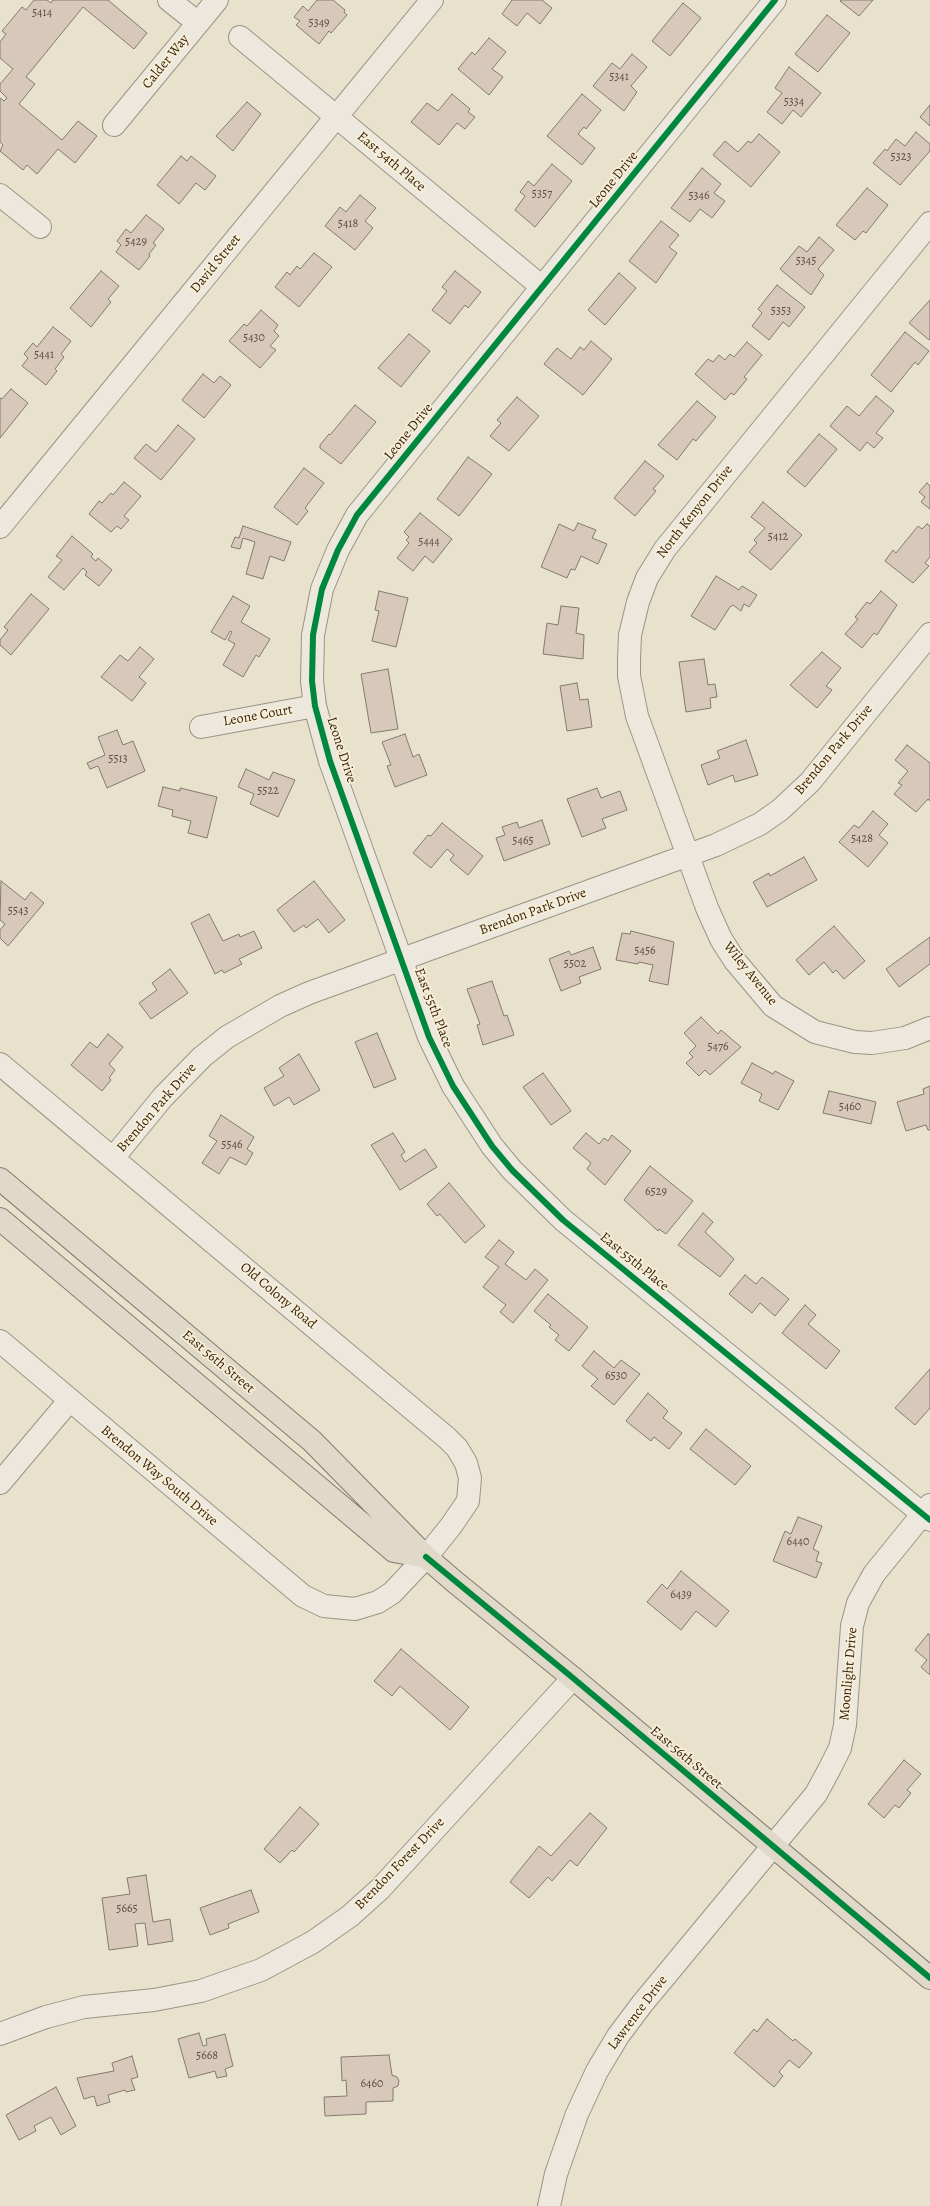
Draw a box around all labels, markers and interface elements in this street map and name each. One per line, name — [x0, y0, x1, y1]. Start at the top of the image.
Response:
house number: 5414 — [32, 6, 52, 20]
house number: 5349 — [308, 16, 330, 30]
street label: Calder Way — [139, 31, 193, 93]
house number: 5341 — [609, 70, 629, 84]
house number: 5334 — [784, 95, 804, 109]
street label: East 54th Place — [353, 128, 429, 196]
street label: Leone Drive — [586, 148, 642, 212]
house number: 5323 — [891, 150, 911, 164]
house number: 5357 — [532, 187, 552, 201]
house number: 5346 — [688, 189, 710, 203]
house number: 5418 — [338, 217, 358, 231]
street label: David Street — [187, 231, 245, 297]
house number: 5429 — [125, 235, 147, 249]
house number: 5345 — [796, 254, 816, 268]
house number: 5353 — [771, 304, 791, 318]
house number: 5430 — [243, 331, 265, 345]
house number: 5441 — [34, 348, 54, 362]
street label: Leone Drive — [381, 400, 437, 464]
street label: North Kenyon Drive — [653, 462, 737, 562]
house number: 5412 — [768, 530, 788, 544]
house number: 5444 — [418, 535, 440, 549]
street label: Brendon Park Drive — [791, 701, 877, 799]
street label: Leone Court — [222, 702, 294, 730]
street label: Leone Drive — [322, 715, 360, 785]
house number: 5513 — [108, 752, 128, 766]
house number: 5522 — [257, 784, 279, 798]
house number: 5428 — [851, 832, 873, 846]
house number: 5465 — [512, 834, 534, 848]
street label: Brendon Park Drive — [477, 885, 589, 939]
house number: 5543 — [8, 904, 28, 918]
street label: Wiley Avenue — [719, 939, 781, 1009]
house number: 5456 — [634, 944, 656, 958]
house number: 5502 — [564, 957, 586, 971]
street label: East 55th Place — [410, 966, 456, 1050]
house number: 5476 — [707, 1040, 729, 1054]
street label: Brendon Park Drive — [114, 1060, 200, 1156]
house number: 5460 — [839, 1100, 861, 1114]
house number: 5546 — [221, 1138, 243, 1152]
house number: 6529 — [645, 1185, 667, 1199]
street label: East 55th Place — [596, 1229, 672, 1295]
street label: Old Colony Road — [236, 1259, 320, 1333]
street label: East 56th Street — [178, 1327, 258, 1397]
house number: 6530 — [605, 1369, 627, 1383]
street label: Brendon Way South Drive — [97, 1422, 221, 1530]
house number: 6440 — [787, 1535, 809, 1549]
house number: 6439 — [670, 1588, 692, 1602]
street label: Moonlight Drive — [837, 1627, 861, 1721]
street label: East 56th Street — [646, 1723, 726, 1793]
street label: Brendon Forest Drive — [352, 1814, 448, 1914]
house number: 5665 — [116, 1902, 138, 1916]
street label: Lawrence Drive — [605, 1973, 671, 2053]
house number: 5668 — [196, 2049, 218, 2063]
house number: 6460 — [361, 2077, 383, 2091]

